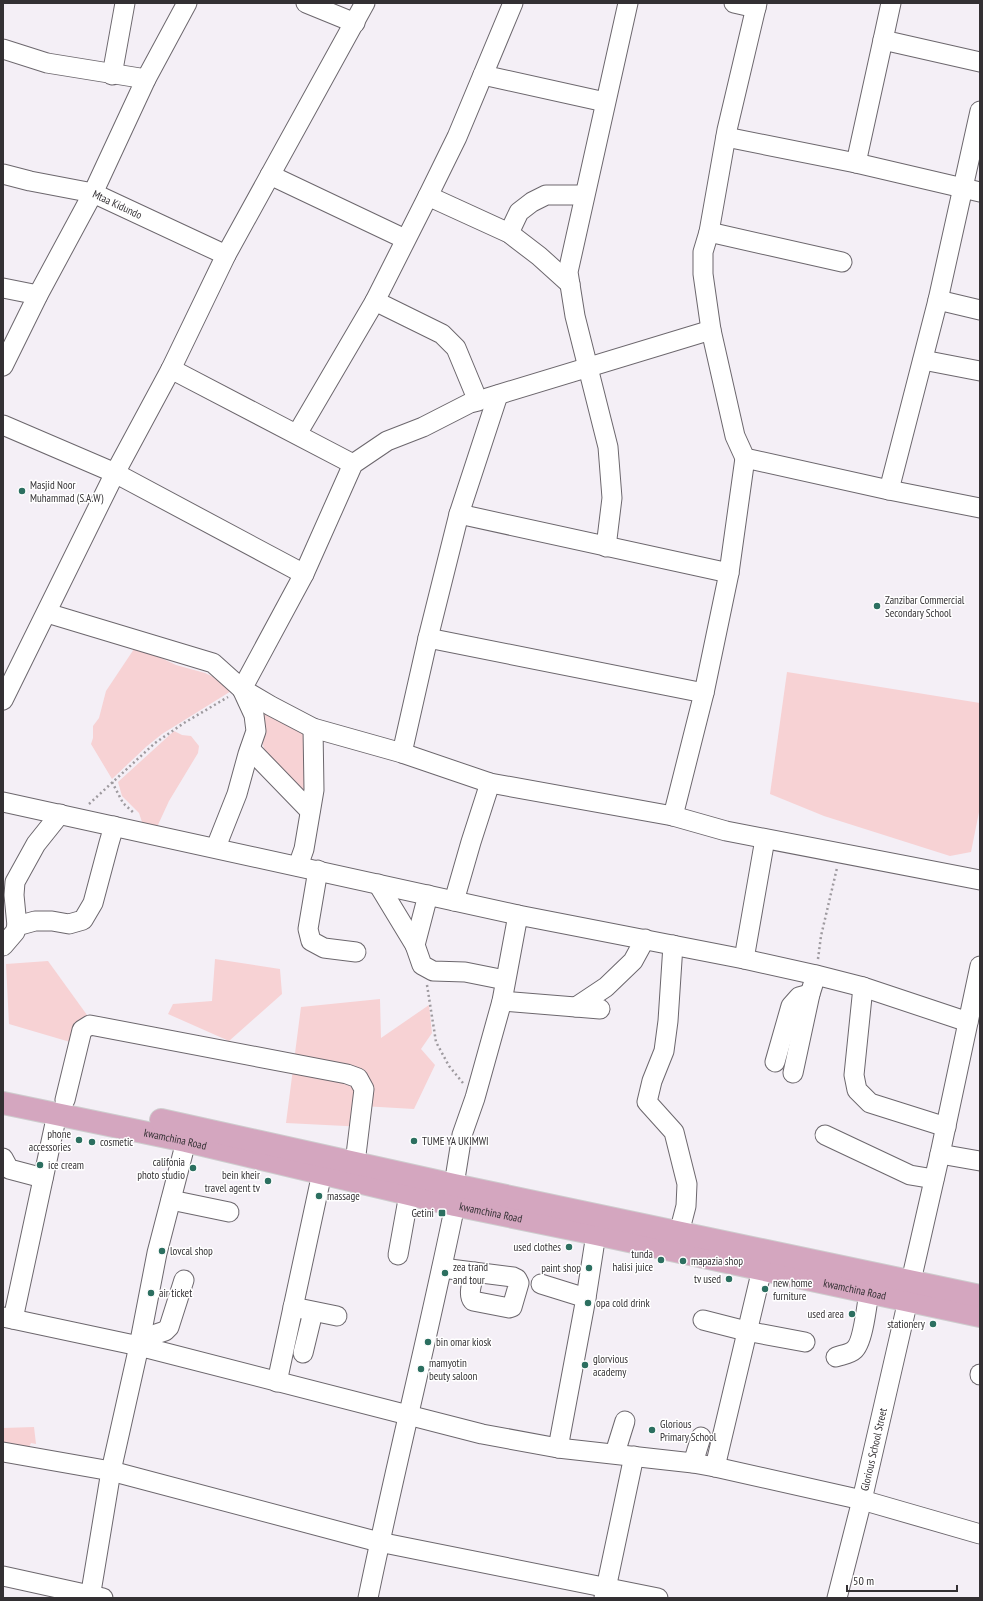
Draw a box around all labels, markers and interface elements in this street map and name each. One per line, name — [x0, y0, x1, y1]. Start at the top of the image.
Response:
street label: Mtaa Kidundo — [90, 187, 145, 222]
place label: Masjid Noor Muhammad (S.A.W) — [30, 478, 104, 505]
marker: Masjid Noor Muhammad (S.A.W) — [17, 486, 27, 496]
place label: Zanzibar Commercial Secondary School — [885, 593, 965, 620]
marker: Zanzibar Commercial Secondary School — [872, 601, 882, 611]
street label: kwamchina Road — [143, 1125, 208, 1153]
place label: phone accessories — [29, 1127, 71, 1154]
place label: TUME YA UKIMWI — [422, 1134, 489, 1148]
marker: phone accessories — [74, 1135, 84, 1145]
place label: cosmetic — [100, 1135, 133, 1149]
marker: TUME YA UKIMWI — [409, 1136, 419, 1146]
marker: cosmetic — [87, 1137, 97, 1147]
place label: califonia photo studio — [137, 1155, 185, 1182]
place label: ice cream — [48, 1158, 84, 1172]
marker: ice cream — [35, 1160, 45, 1170]
marker: califonia photo studio — [188, 1163, 198, 1173]
place label: bein kheir travel agent tv — [205, 1168, 261, 1195]
marker: bein kheir travel agent tv — [263, 1176, 273, 1186]
place label: massage — [327, 1189, 360, 1203]
marker: massage — [314, 1191, 324, 1201]
street label: kwamchina Road — [458, 1199, 524, 1226]
place label: Getini — [411, 1206, 434, 1220]
marker: Getini — [437, 1208, 447, 1218]
place label: used clothes — [514, 1240, 561, 1254]
marker: used clothes — [564, 1242, 574, 1252]
place label: lovcal shop — [170, 1244, 213, 1258]
marker: lovcal shop — [157, 1246, 167, 1256]
place label: tunda halisi juice — [613, 1247, 653, 1274]
place label: mapazia shop — [691, 1254, 743, 1268]
marker: tunda halisi juice — [656, 1255, 666, 1265]
marker: mapazia shop — [678, 1256, 688, 1266]
place label: zea trand and tour — [453, 1260, 488, 1287]
place label: paint shop — [541, 1261, 581, 1275]
marker: paint shop — [584, 1263, 594, 1273]
marker: zea trand and tour — [440, 1268, 450, 1278]
place label: tv used — [694, 1272, 721, 1286]
marker: tv used — [724, 1274, 734, 1284]
place label: new home furniture — [773, 1276, 813, 1303]
street label: kwamchina Road — [822, 1276, 888, 1303]
marker: new home furniture — [760, 1284, 770, 1294]
place label: air ticket — [159, 1286, 192, 1300]
marker: air ticket — [146, 1288, 156, 1298]
place label: opa cold drink — [596, 1296, 650, 1310]
marker: opa cold drink — [583, 1298, 593, 1308]
place label: used area — [808, 1307, 844, 1321]
marker: used area — [847, 1309, 857, 1319]
place label: stationery — [887, 1317, 926, 1331]
marker: stationery — [928, 1319, 938, 1329]
place label: bin omar kiosk — [436, 1335, 492, 1349]
marker: bin omar kiosk — [423, 1337, 433, 1347]
place label: glorvious academy — [593, 1352, 628, 1379]
place label: mamyotin beuty saloon — [429, 1356, 477, 1383]
marker: glorvious academy — [580, 1360, 590, 1370]
marker: mamyotin beuty saloon — [416, 1364, 426, 1374]
street label: Glorious School Street — [857, 1407, 890, 1492]
place label: Glorious Primary School — [660, 1417, 717, 1444]
marker: Glorious Primary School — [647, 1425, 657, 1435]
scale bar — [847, 1567, 957, 1593]
text: 50 m — [853, 1573, 874, 1588]

